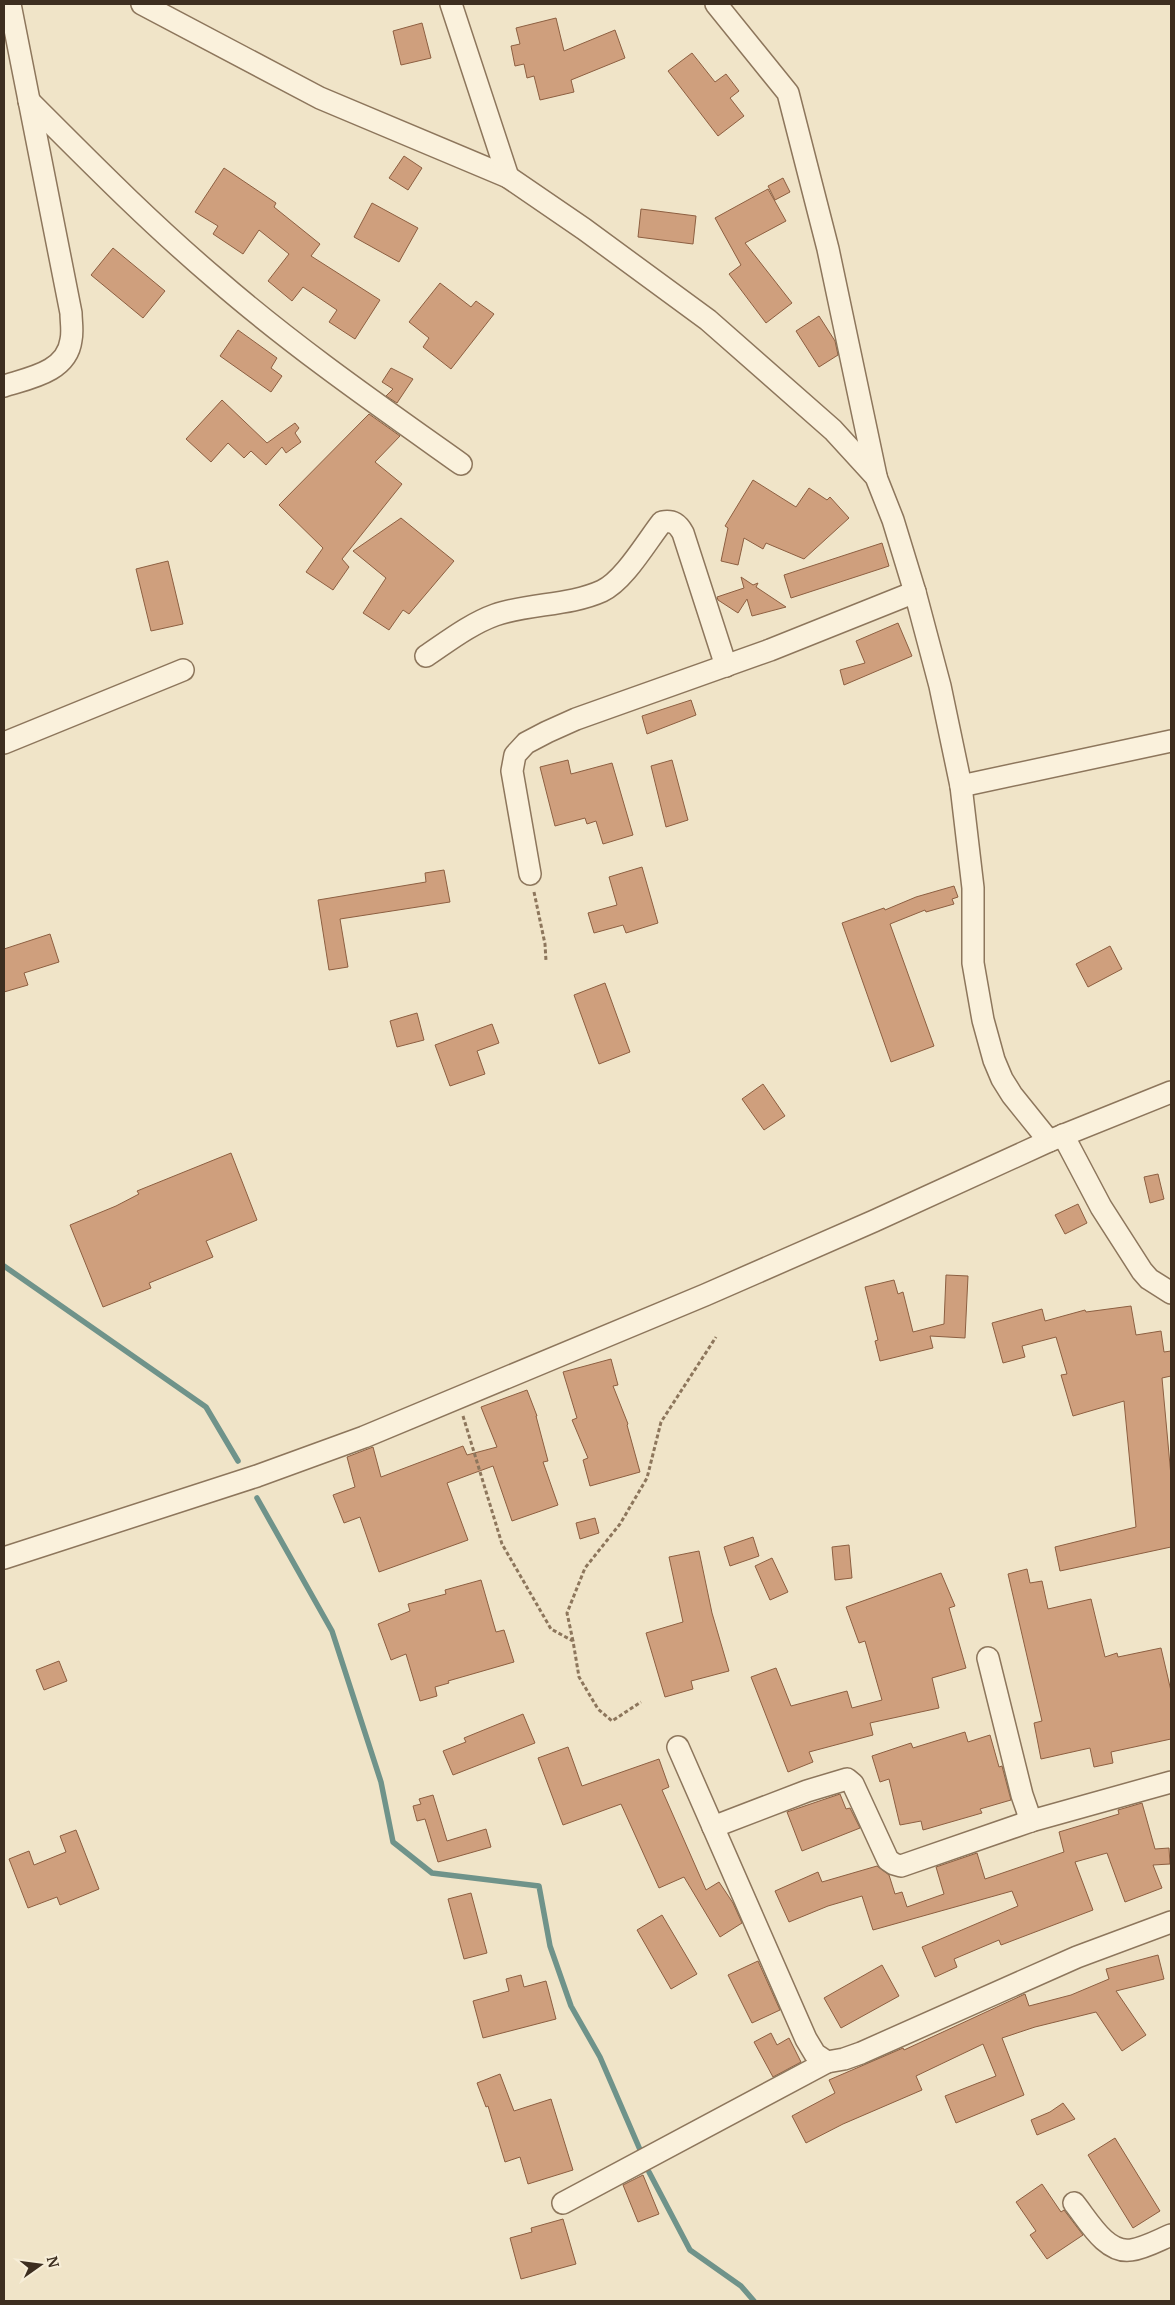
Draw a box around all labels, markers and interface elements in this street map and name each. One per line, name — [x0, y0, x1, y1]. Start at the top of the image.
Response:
north arrow — [15, 2240, 65, 2290]
text: N — [43, 2254, 63, 2269]

